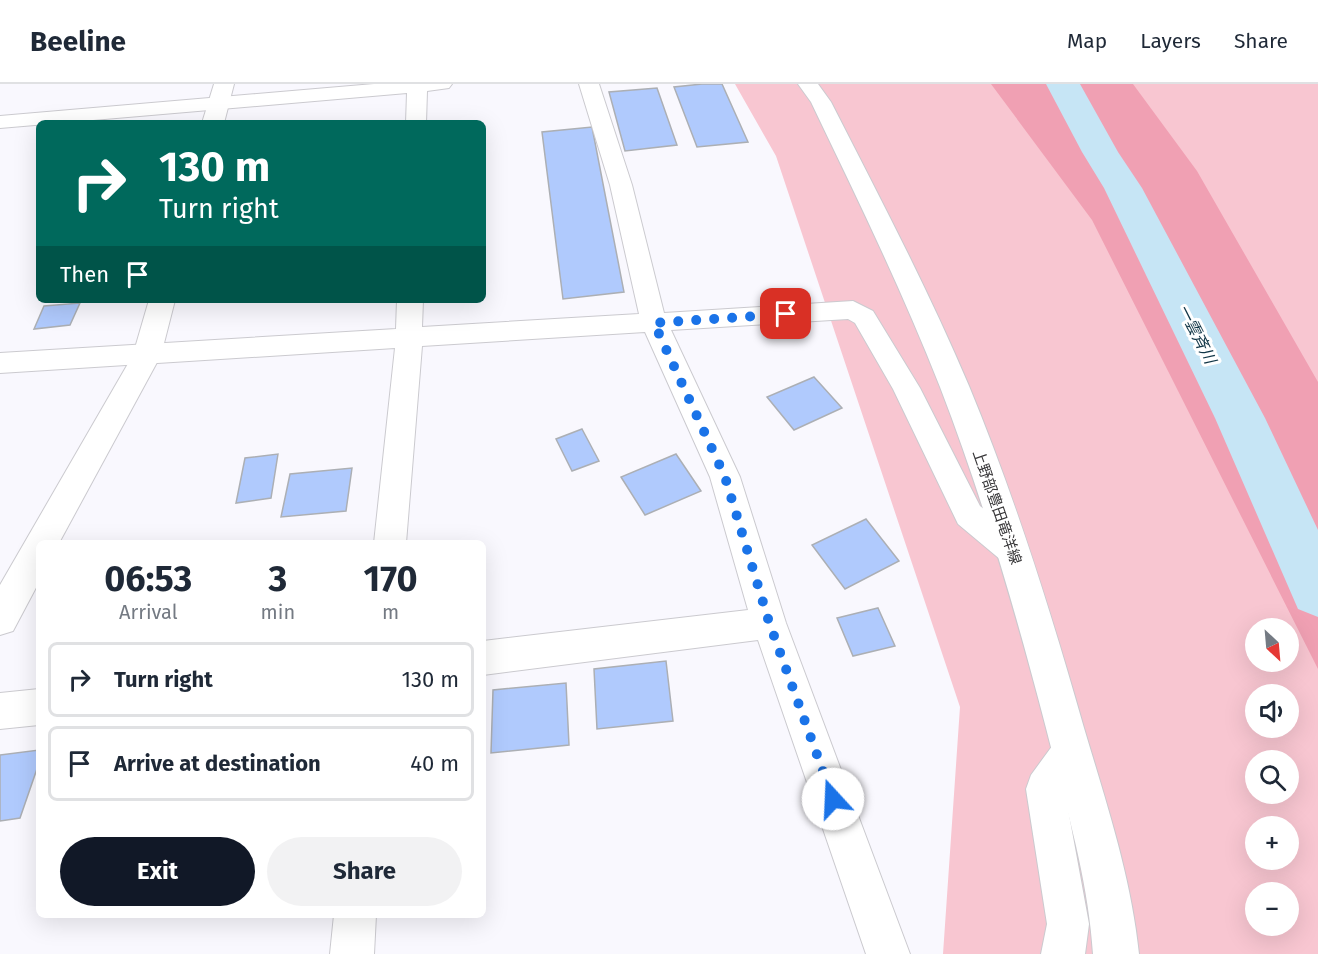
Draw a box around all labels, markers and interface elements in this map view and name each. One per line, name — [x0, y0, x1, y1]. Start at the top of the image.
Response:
text: Beeline — [30, 25, 126, 58]
text: Map — [1067, 28, 1107, 54]
text: Layers — [1140, 28, 1201, 54]
text: Share — [1234, 28, 1288, 54]
text: 130 m — [159, 142, 270, 192]
icon: right — [60, 144, 138, 222]
text: Turn right — [159, 193, 279, 225]
icon: arrive — [121, 258, 154, 291]
text: Then — [60, 261, 109, 288]
pin — [760, 288, 811, 339]
icon: arrive — [769, 297, 802, 330]
water label: 一雲斉川 — [1174, 301, 1221, 369]
street label: 上野部豊田竜洋線 — [969, 447, 1025, 567]
text: 06:53 — [104, 557, 192, 601]
text: 3 — [268, 557, 287, 601]
text: 170 — [363, 557, 418, 601]
text: Arrival — [119, 600, 178, 624]
text: min — [261, 600, 295, 624]
text: m — [382, 600, 399, 624]
north arrow — [1245, 618, 1299, 672]
map controls — [1245, 618, 1299, 936]
icon: right — [63, 663, 96, 696]
text: Turn right — [114, 666, 213, 693]
text: 130 m — [402, 666, 459, 693]
button: sound — [1245, 684, 1299, 738]
icon: arrive — [63, 747, 96, 780]
text: Arrive at destination — [114, 750, 321, 777]
text: 40 m — [410, 750, 459, 777]
button: search — [1245, 750, 1299, 804]
position arrow — [801, 767, 865, 831]
button: + — [1245, 816, 1299, 870]
button: Exit — [60, 837, 255, 906]
button: Share — [267, 837, 462, 906]
button: − — [1245, 882, 1299, 936]

